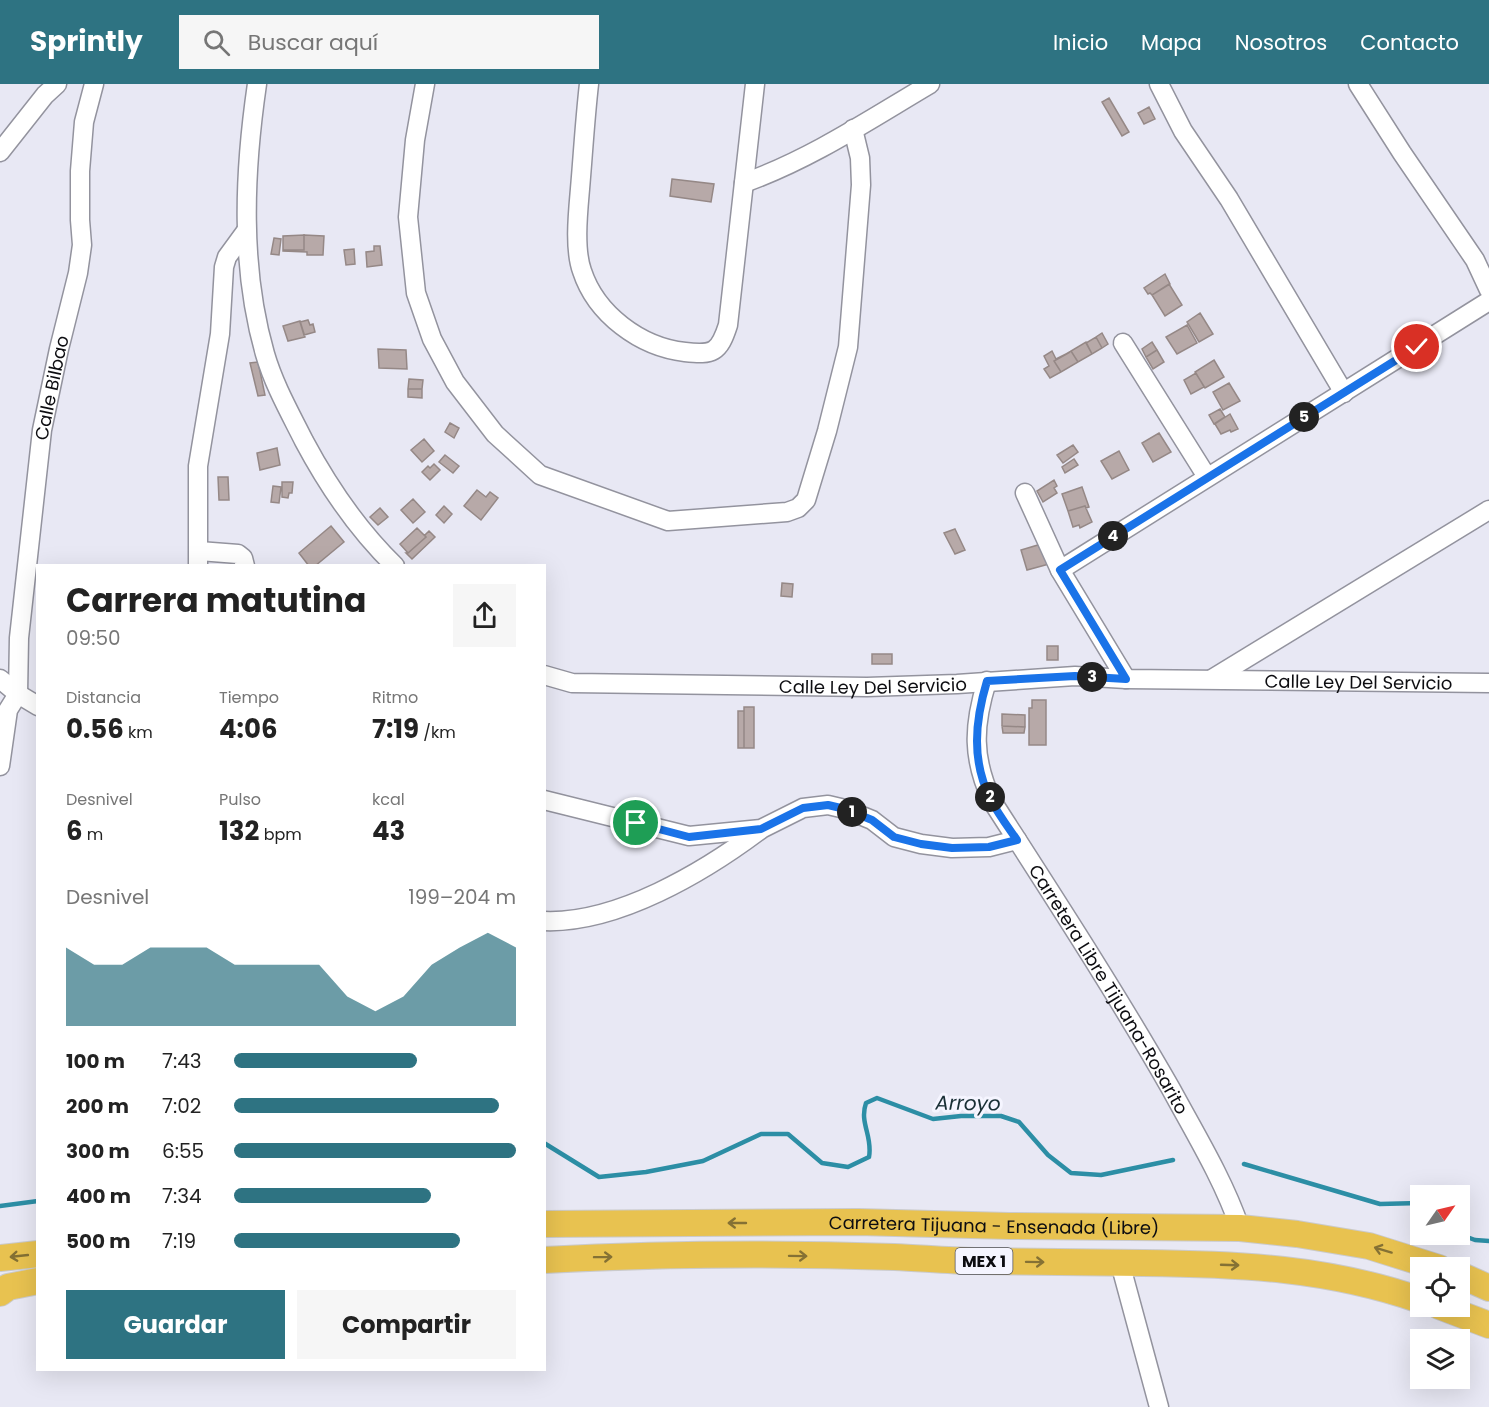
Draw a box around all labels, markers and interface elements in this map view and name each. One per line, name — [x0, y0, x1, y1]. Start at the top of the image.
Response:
search box — [179, 15, 599, 69]
text: Sprintly — [30, 22, 143, 61]
icon: search — [200, 26, 233, 59]
text: Buscar aquí — [248, 27, 378, 58]
text: Inicio — [1053, 28, 1108, 57]
text: Mapa — [1141, 28, 1202, 57]
text: Nosotros — [1235, 28, 1327, 57]
text: Contacto — [1360, 28, 1459, 57]
pin — [1391, 321, 1442, 372]
icon: check — [1400, 330, 1433, 363]
street label: Calle Bilbao — [28, 332, 74, 441]
pin: 5 — [1289, 402, 1319, 432]
text: 5 — [1299, 405, 1309, 428]
pin: 4 — [1098, 521, 1128, 551]
text: 4 — [1108, 524, 1118, 547]
text: Carrera matutina — [66, 577, 366, 624]
button: share — [453, 584, 516, 647]
text: 09:50 — [66, 624, 121, 652]
pin: 3 — [1077, 662, 1107, 692]
text: 3 — [1087, 665, 1097, 688]
street label: Calle Ley Del Servicio — [1264, 668, 1453, 695]
street label: Calle Ley Del Servicio — [779, 671, 968, 700]
text: Distancia — [66, 686, 141, 709]
text: Tiempo — [219, 686, 279, 709]
text: Ritmo — [372, 686, 418, 709]
text: 0.56 — [66, 711, 124, 747]
text: 4:06 — [219, 711, 278, 747]
text: 7:19 — [372, 711, 419, 747]
text: km — [124, 721, 153, 744]
text: /km — [419, 721, 456, 744]
pin: 2 — [975, 782, 1005, 812]
text: 2 — [985, 785, 995, 808]
text: Desnivel — [66, 788, 133, 811]
text: Pulso — [219, 788, 261, 811]
text: kcal — [372, 788, 405, 811]
pin — [610, 797, 661, 848]
pin: 1 — [837, 797, 867, 827]
text: 1 — [849, 800, 855, 823]
icon: arrive — [619, 806, 652, 839]
text: 6 — [66, 813, 83, 849]
text: 132 — [219, 813, 259, 849]
text: 43 — [372, 813, 405, 849]
text: m — [83, 823, 103, 846]
text: bpm — [259, 823, 302, 846]
street label: Carretera Libre Tijuana-Rosarito — [1023, 859, 1195, 1118]
text: Desnivel — [66, 883, 149, 911]
text: 199–204 m — [408, 883, 516, 911]
text: 100 m — [66, 1047, 125, 1075]
text: 7:43 — [162, 1047, 202, 1075]
water label: Arroyo — [934, 1088, 1001, 1118]
text: 200 m — [66, 1092, 129, 1120]
text: 7:02 — [162, 1092, 201, 1120]
text: 300 m — [66, 1137, 130, 1165]
text: 6:55 — [162, 1137, 204, 1165]
text: 400 m — [66, 1182, 131, 1210]
text: 7:34 — [162, 1182, 202, 1210]
north arrow — [1410, 1185, 1470, 1245]
map controls — [1410, 1185, 1470, 1389]
street label: Carretera Tijuana - Ensenada (Libre) — [829, 1209, 1159, 1240]
one-way arrow — [727, 1217, 747, 1229]
text: 500 m — [66, 1227, 131, 1255]
text: 7:19 — [162, 1227, 196, 1255]
one-way arrow — [1374, 1244, 1393, 1255]
road number: MEX 1 — [956, 1248, 1012, 1274]
one-way arrow — [787, 1250, 807, 1262]
one-way arrow — [9, 1251, 29, 1262]
one-way arrow — [592, 1251, 612, 1263]
one-way arrow — [1024, 1256, 1044, 1268]
button: locate — [1410, 1257, 1470, 1317]
one-way arrow — [1219, 1259, 1239, 1270]
button: Guardar — [66, 1290, 285, 1359]
button: Compartir — [297, 1290, 516, 1359]
button: layers — [1410, 1329, 1470, 1389]

